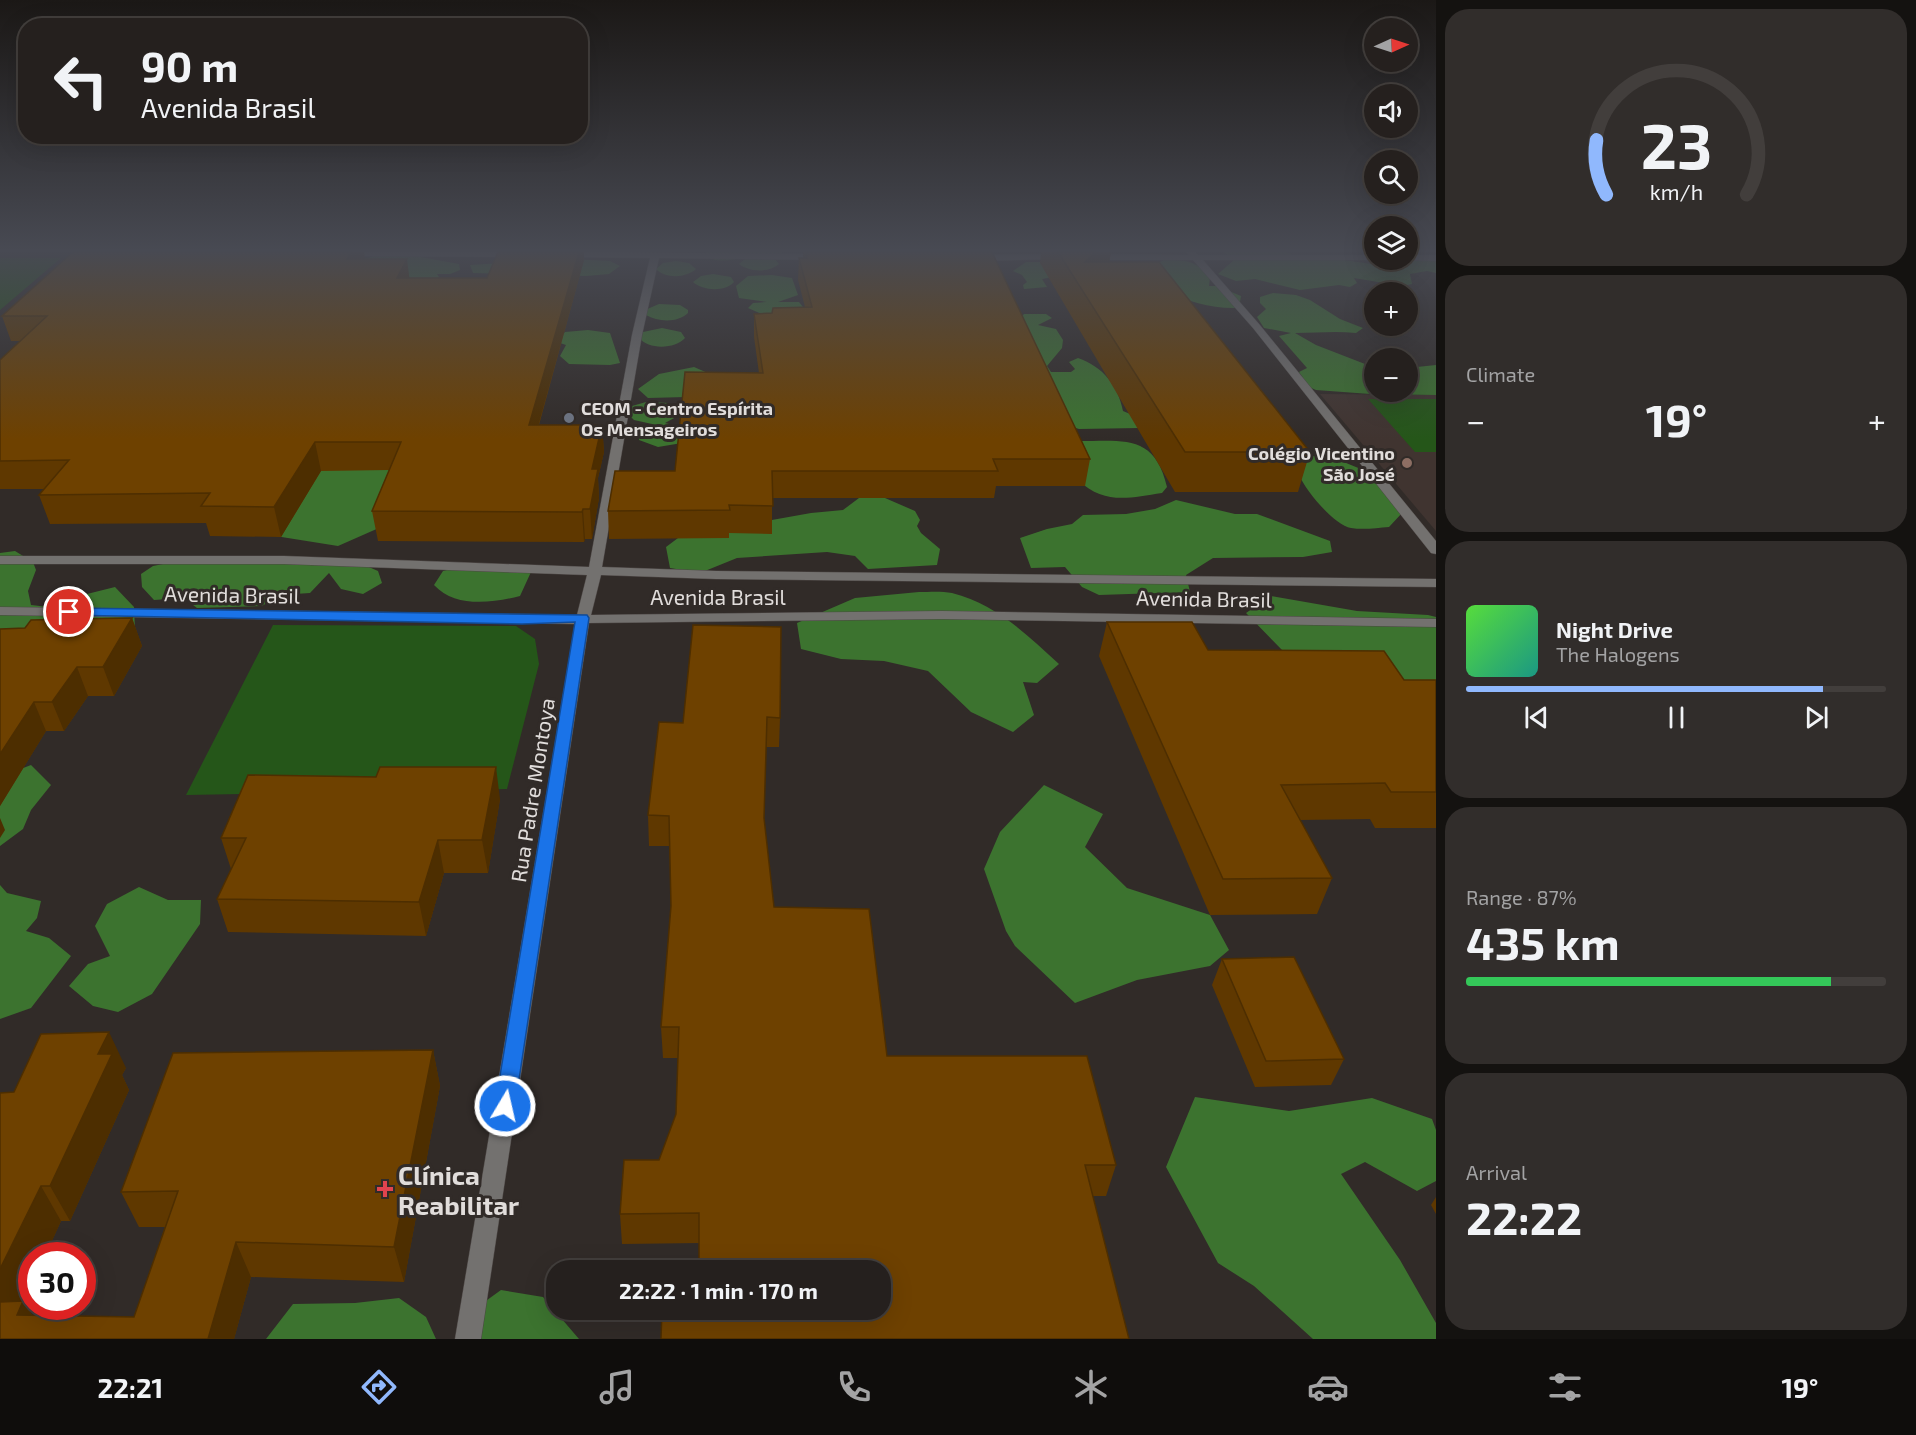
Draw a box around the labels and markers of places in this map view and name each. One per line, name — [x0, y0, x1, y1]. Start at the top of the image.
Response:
place label: CEOM - Centro Espírita Os Mensageiros — [581, 397, 773, 440]
marker: CEOM - Centro Espírita Os Mensageiros — [562, 411, 576, 425]
place label: Colégio Vicentino São José — [1248, 442, 1395, 485]
marker: Colégio Vicentino São José — [1400, 456, 1414, 470]
pin — [43, 586, 94, 637]
place label: Clínica Reabilitar — [398, 1159, 519, 1220]
marker: Clínica Reabilitar — [376, 1180, 394, 1198]

